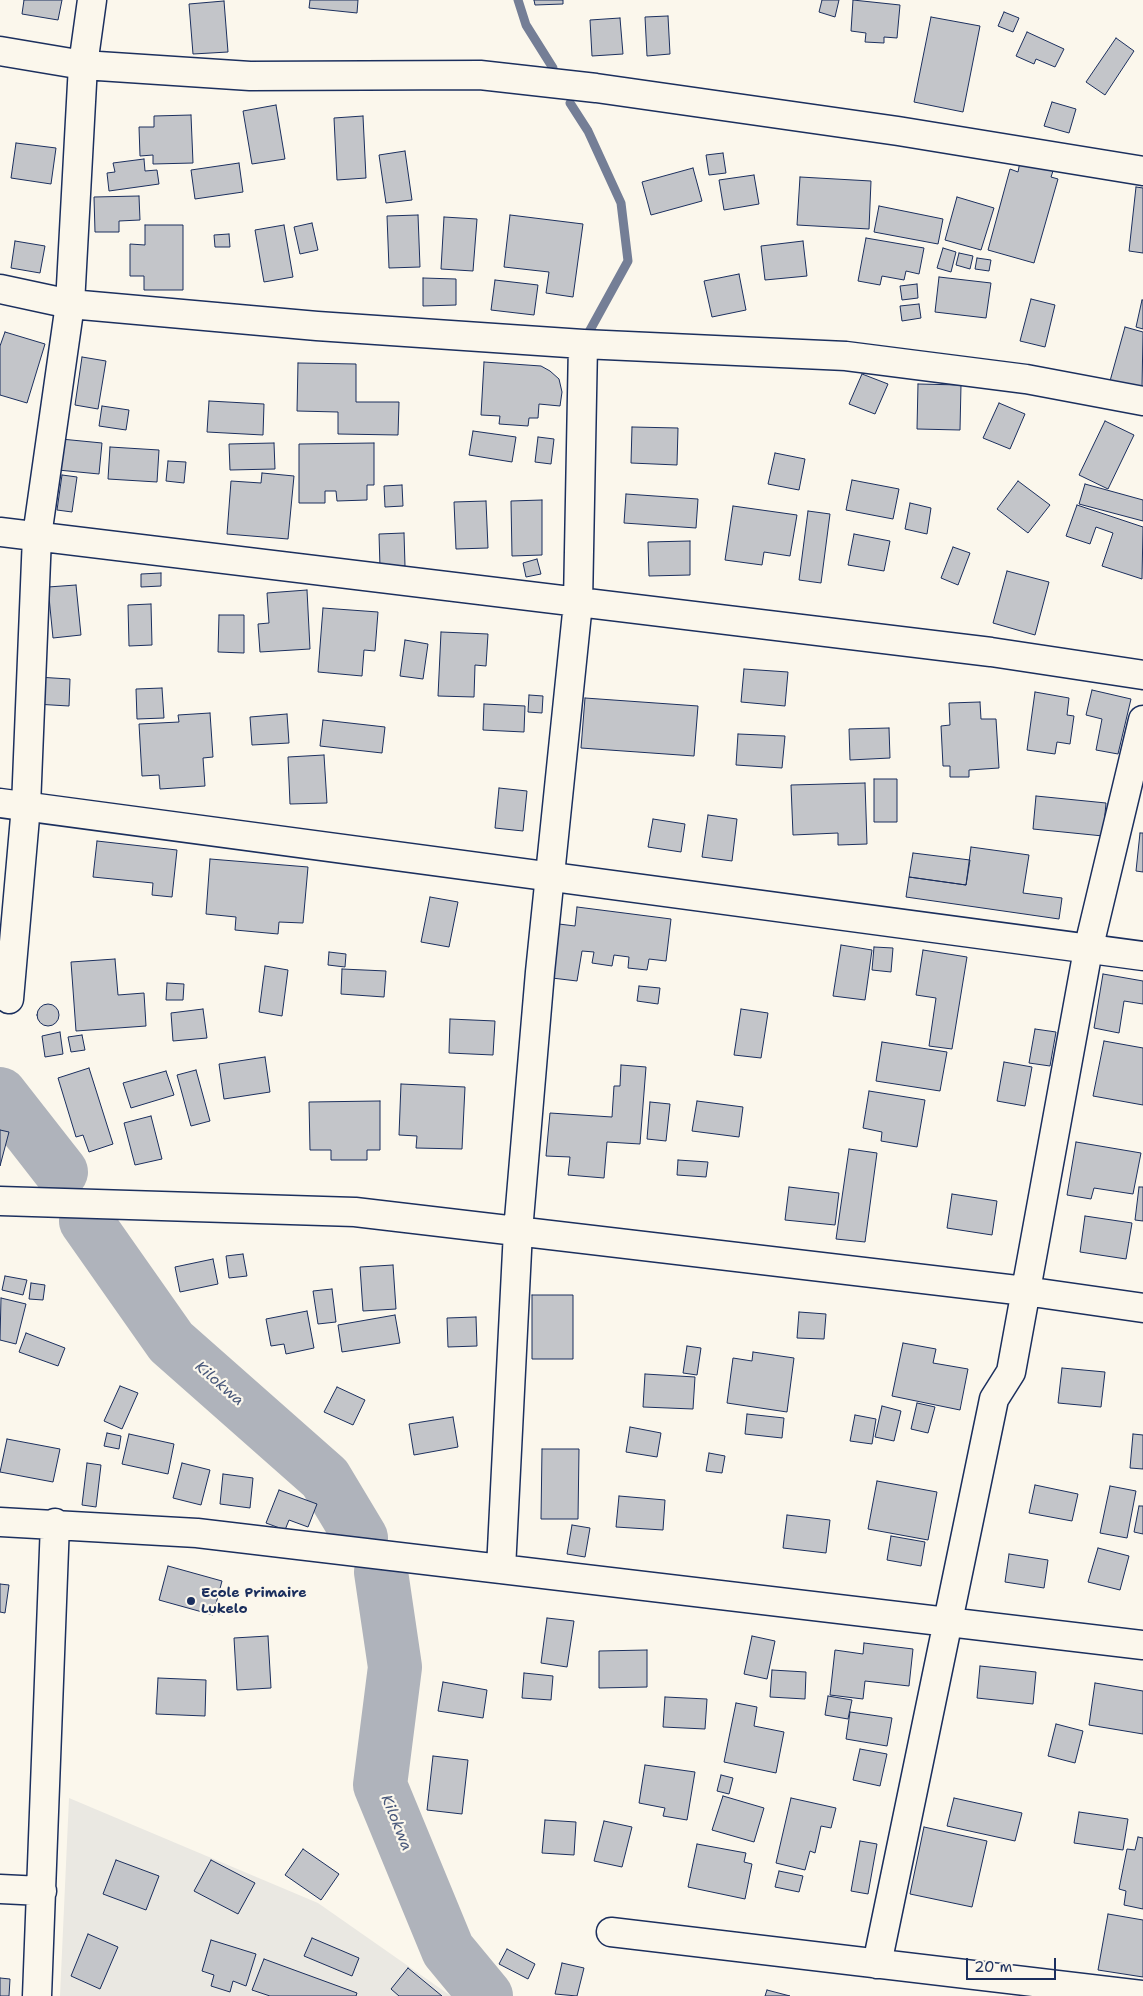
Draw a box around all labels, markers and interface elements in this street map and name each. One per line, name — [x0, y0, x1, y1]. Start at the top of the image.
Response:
water label: Kilokwa — [191, 1358, 247, 1410]
place label: Ecole Primaire Lukelo — [201, 1585, 307, 1618]
marker: Ecole Primaire Lukelo — [185, 1595, 197, 1607]
water label: Kilokwa — [377, 1792, 415, 1854]
scale bar — [968, 1948, 1058, 1980]
text: 20 m — [974, 1957, 1013, 1977]

